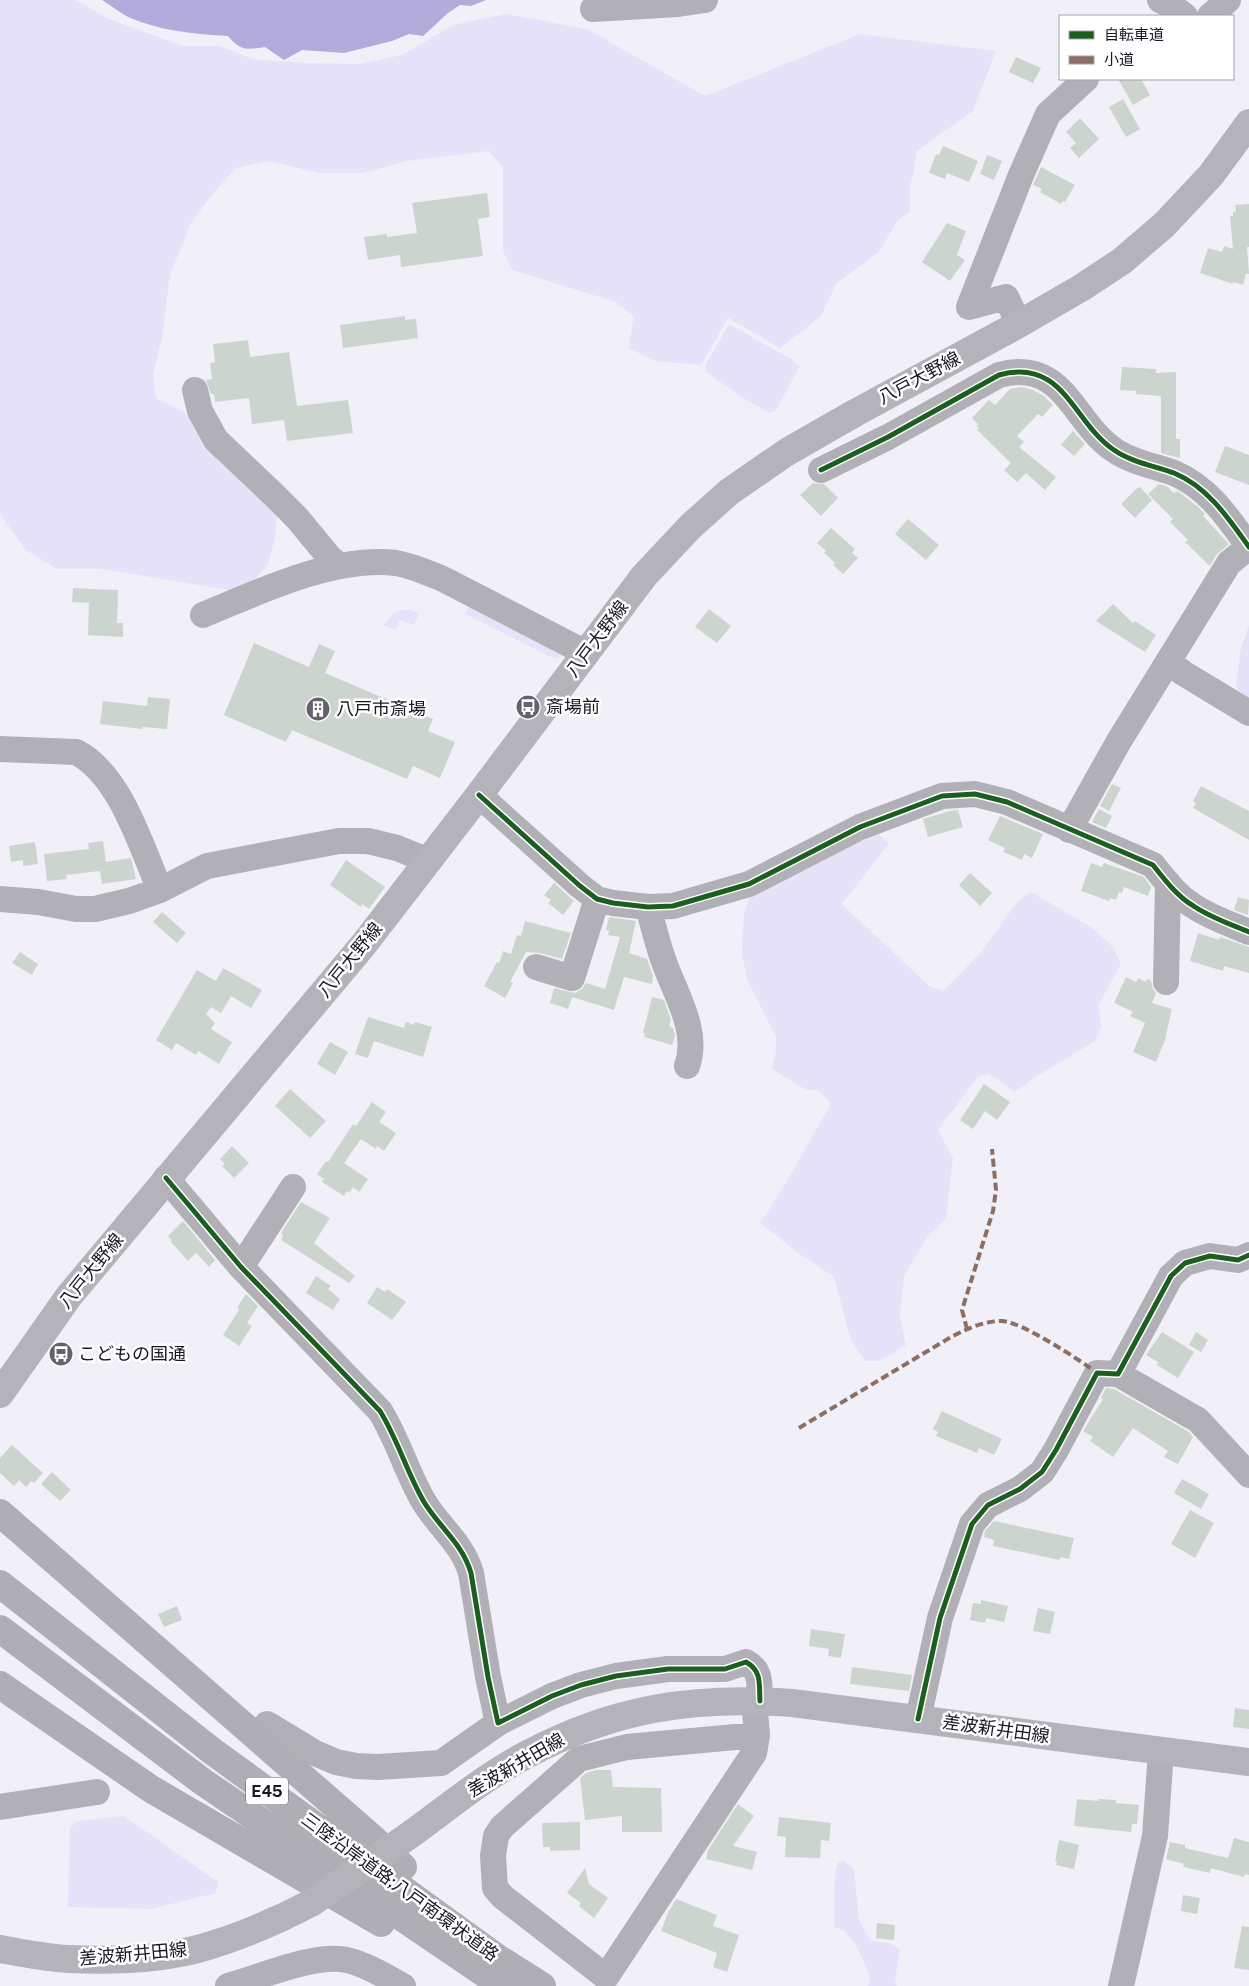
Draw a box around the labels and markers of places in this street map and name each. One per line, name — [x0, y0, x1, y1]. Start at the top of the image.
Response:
bus stop icon: 斎場前 — [515, 694, 541, 720]
building icon: 八戸市斎場 — [305, 696, 331, 722]
place label: 斎場前 — [546, 696, 600, 717]
place label: 八戸市斎場 — [336, 698, 426, 719]
bus stop icon: こどもの国通 — [48, 1341, 74, 1367]
place label: こどもの国通 — [78, 1343, 186, 1364]

